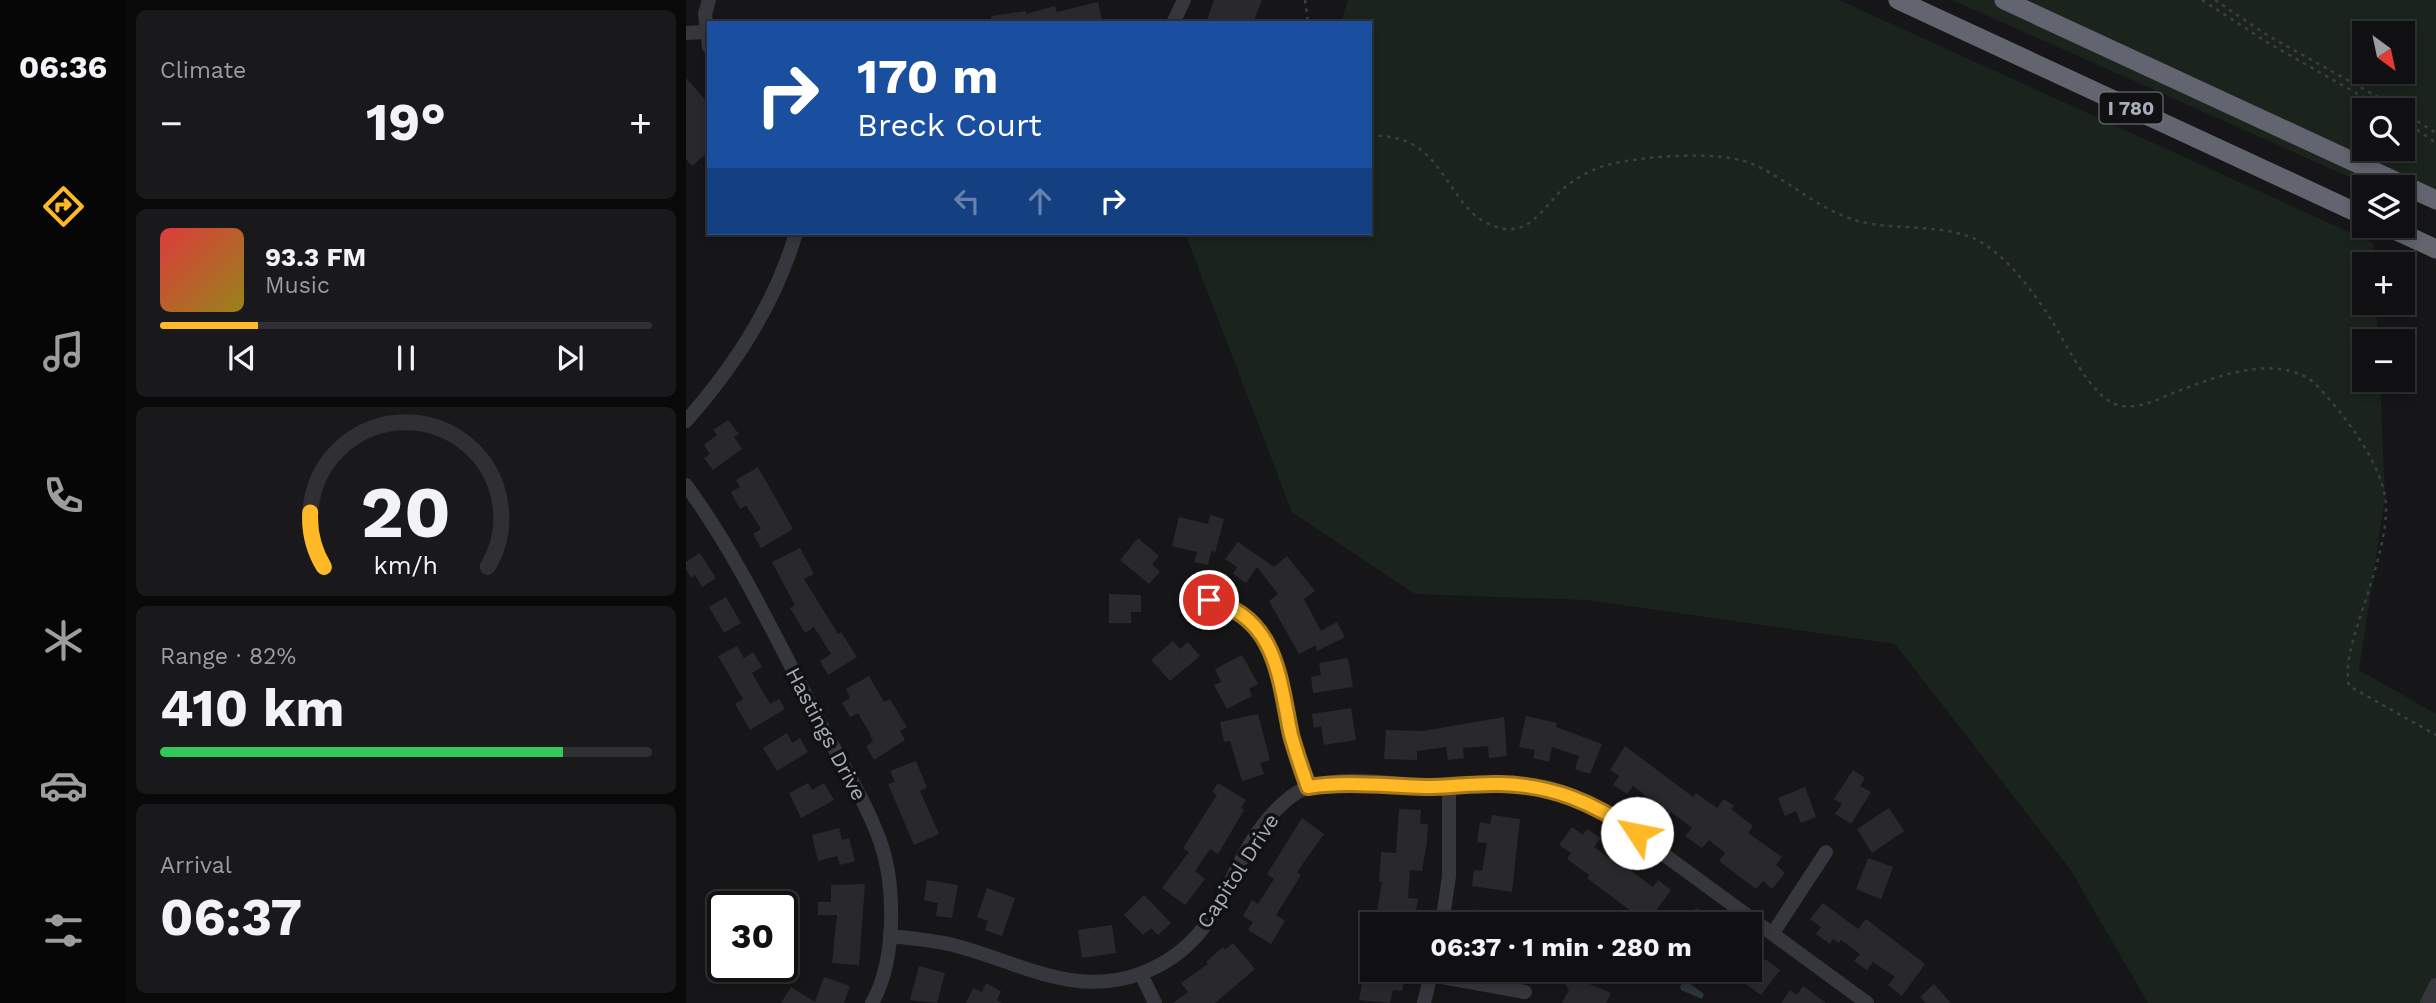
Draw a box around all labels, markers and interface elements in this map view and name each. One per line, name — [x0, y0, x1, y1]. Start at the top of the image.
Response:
north arrow — [2352, 21, 2415, 84]
map controls — [2352, 21, 2415, 392]
text: 170 m — [857, 47, 998, 105]
text: 06:36 — [19, 48, 107, 86]
icon: right — [742, 49, 833, 140]
text: Climate — [160, 57, 246, 84]
text: 19° — [366, 92, 446, 153]
road number: I 780 — [2100, 92, 2162, 124]
button: search — [2352, 98, 2415, 161]
text: − — [160, 101, 183, 145]
text: + — [629, 101, 652, 145]
text: Breck Court — [857, 106, 1042, 144]
button: layers — [2352, 175, 2415, 238]
icon: directions — [39, 182, 88, 231]
icon: left — [948, 182, 986, 220]
icon: ahead — [1021, 182, 1059, 220]
icon: right — [1094, 182, 1132, 220]
text: 93.3 FM — [265, 242, 366, 272]
button: + — [2352, 252, 2415, 315]
text: Music — [265, 272, 330, 299]
icon: music — [39, 327, 88, 376]
button: − — [2352, 329, 2415, 392]
icon: previous — [223, 339, 261, 377]
icon: pause — [387, 339, 425, 377]
icon: next — [551, 339, 589, 377]
text: 20 — [361, 470, 451, 556]
icon: phone — [39, 471, 88, 520]
text: km/h — [374, 551, 438, 580]
pin — [1179, 570, 1239, 630]
icon: arrive — [1190, 581, 1228, 619]
icon: climate — [39, 616, 88, 665]
text: Range · 82% — [160, 643, 296, 670]
street label: Hastings Drive — [781, 663, 872, 805]
text: 410 km — [160, 678, 344, 739]
icon: car — [39, 761, 88, 810]
position arrow — [1600, 796, 1674, 870]
street label: Capitol Drive — [1191, 809, 1284, 933]
text: Arrival — [160, 852, 232, 879]
text: 06:37 — [160, 887, 302, 948]
speed limit sign: 30 — [707, 891, 798, 982]
icon: filters — [39, 906, 88, 955]
text: 06:37 · 1 min · 280 m — [1430, 932, 1692, 962]

